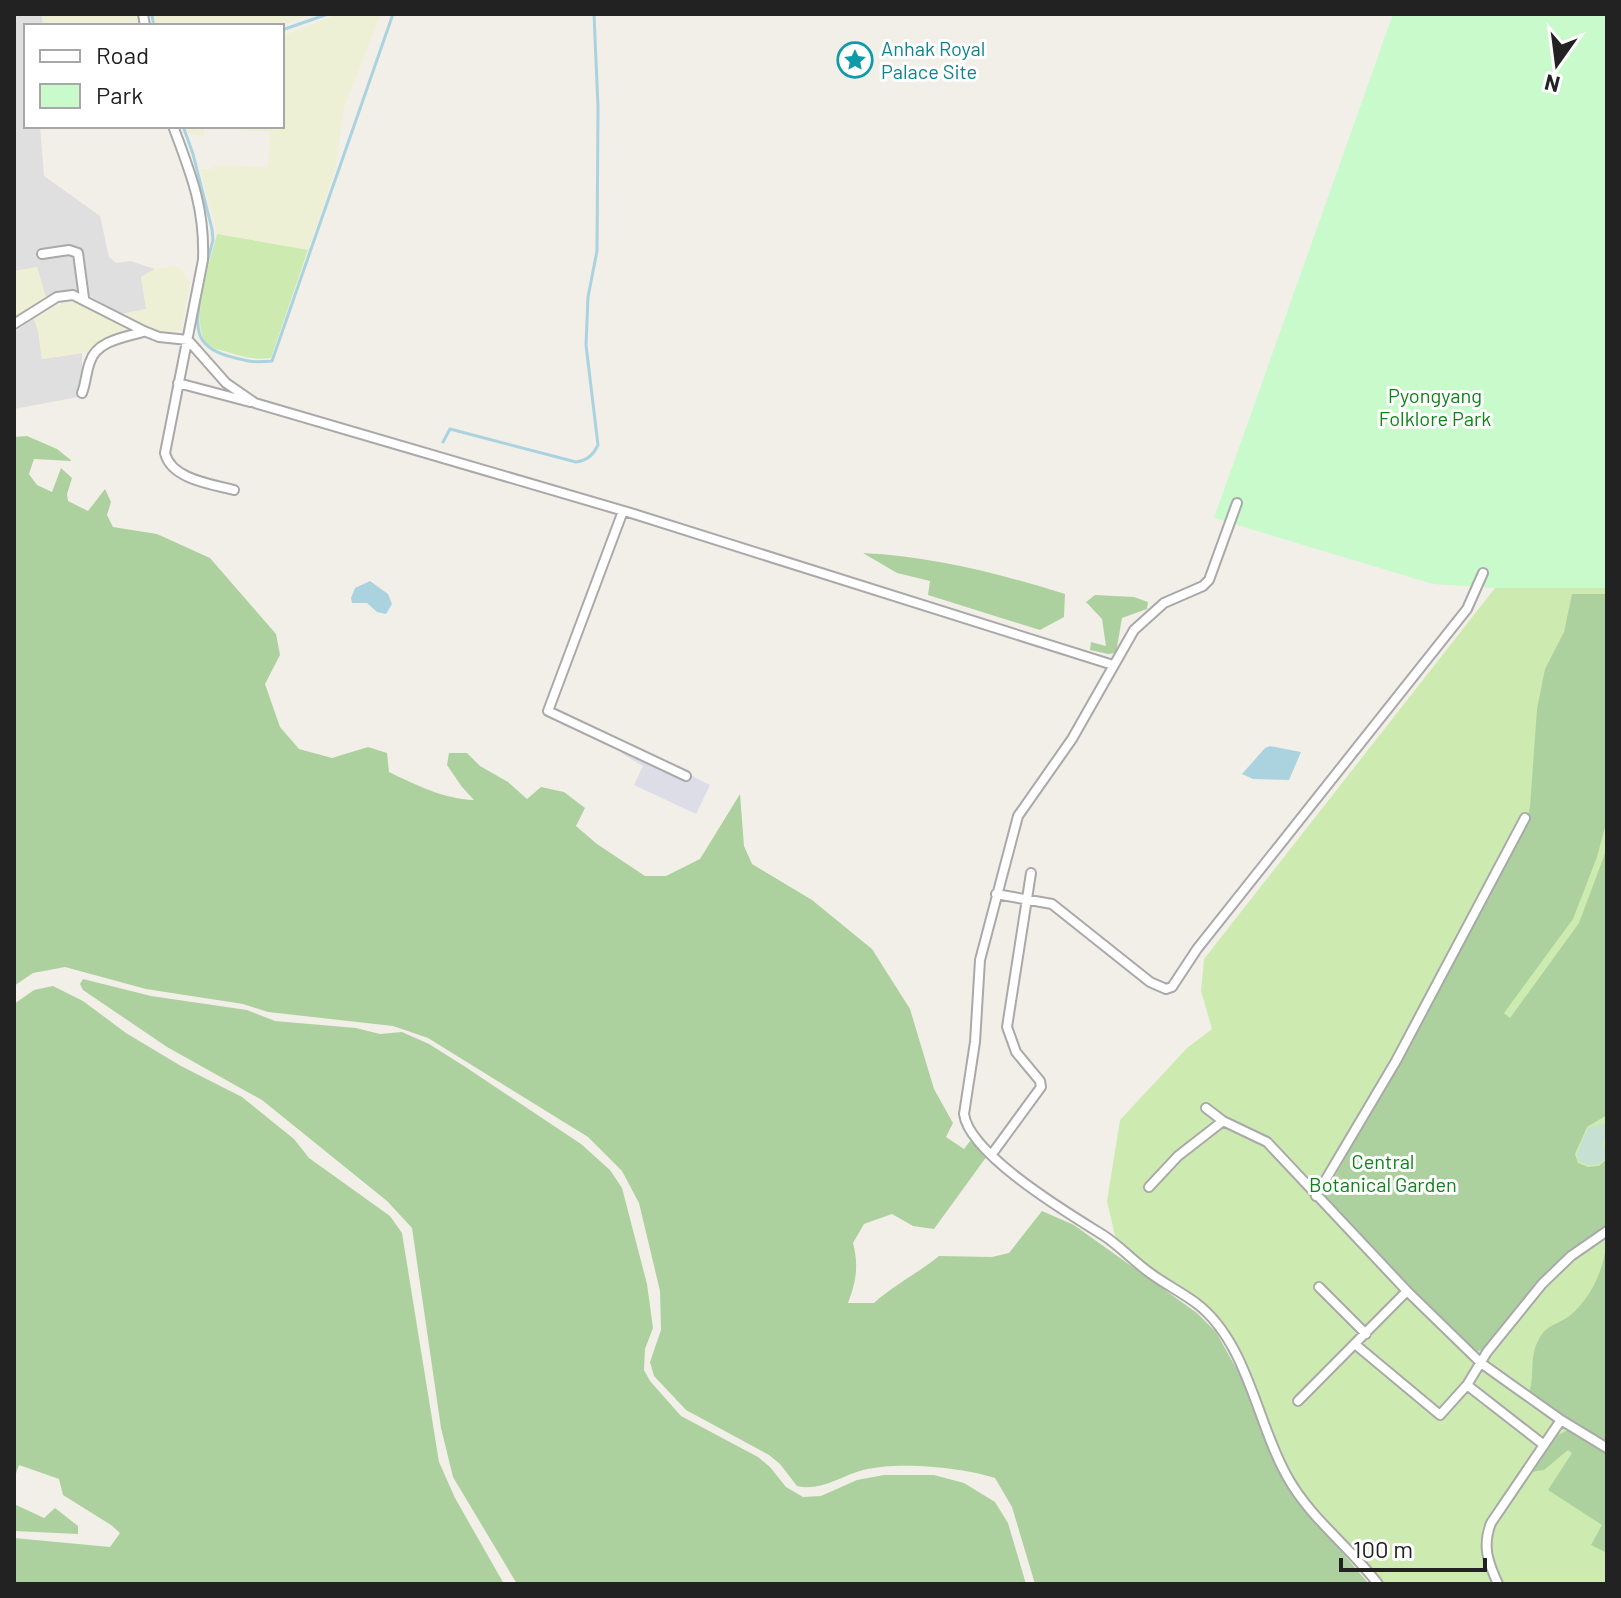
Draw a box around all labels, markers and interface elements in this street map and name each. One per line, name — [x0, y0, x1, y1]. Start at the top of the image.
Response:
legend — [24, 24, 284, 128]
north arrow — [1517, 24, 1597, 104]
place label: Anhak Royal Palace Site — [881, 36, 985, 83]
text: Road — [96, 40, 149, 69]
place icon: Anhak Royal Palace Site — [836, 41, 874, 79]
text: N — [1542, 70, 1562, 99]
text: Park — [96, 80, 143, 109]
park label: Pyongyang Folklore Park — [1379, 383, 1491, 430]
park label: Central Botanical Garden — [1309, 1149, 1457, 1196]
scale bar — [1341, 1522, 1485, 1572]
text: 100 m — [1353, 1534, 1413, 1563]

